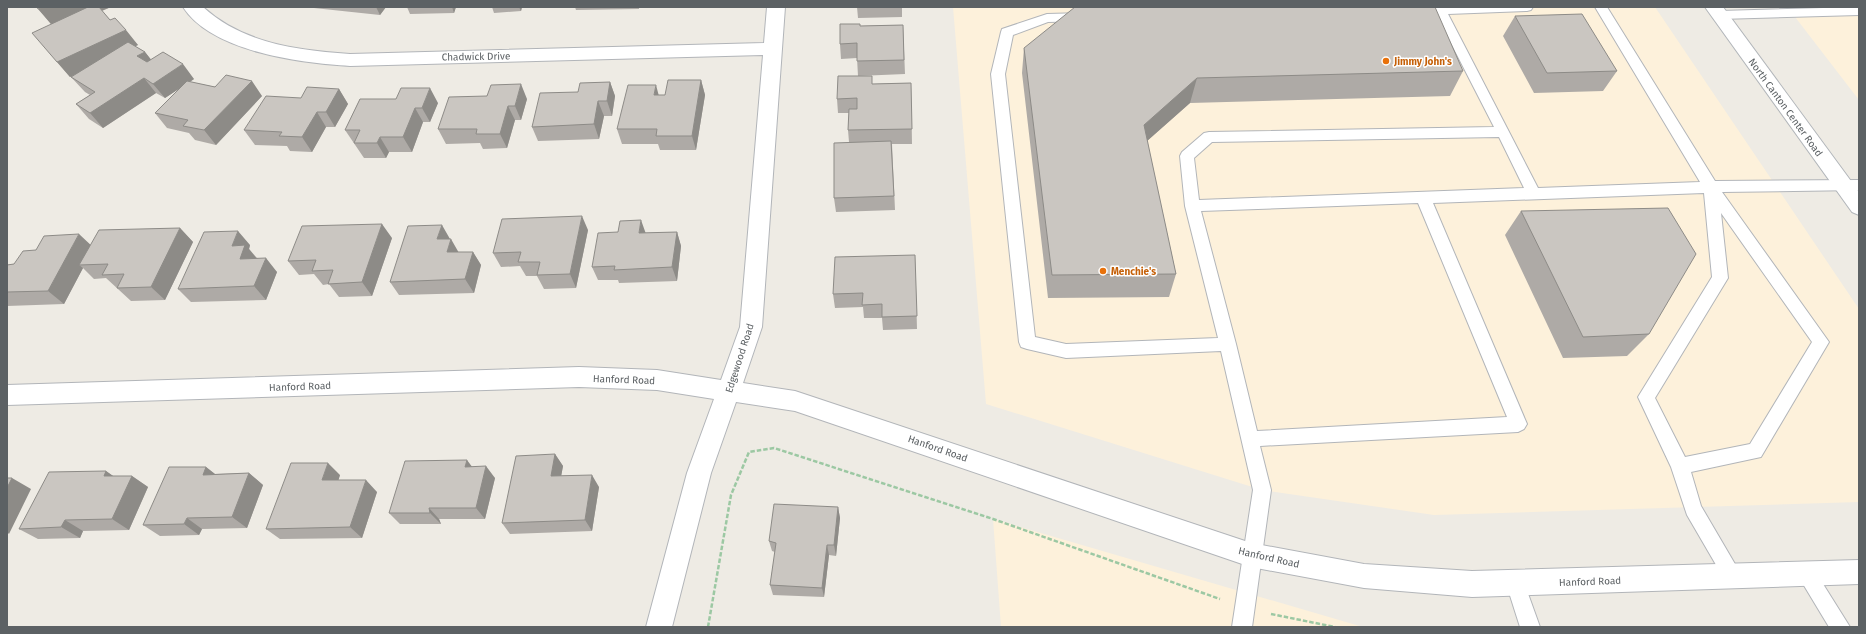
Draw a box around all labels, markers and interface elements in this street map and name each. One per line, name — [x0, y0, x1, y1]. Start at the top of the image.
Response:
street label: Chadwick Drive — [442, 50, 511, 64]
marker: Jimmy John's — [1381, 56, 1391, 66]
place label: Jimmy John's — [1393, 56, 1452, 68]
street label: North Canton Center Road — [1746, 56, 1825, 159]
marker: Menchie's — [1098, 266, 1108, 276]
place label: Menchie's — [1111, 266, 1156, 278]
street label: Edgewood Road — [723, 322, 757, 394]
street label: Hanford Road — [593, 373, 655, 387]
street label: Hanford Road — [269, 380, 331, 394]
street label: Hanford Road — [906, 433, 969, 465]
street label: Hanford Road — [1237, 545, 1301, 571]
street label: Hanford Road — [1559, 575, 1621, 589]

